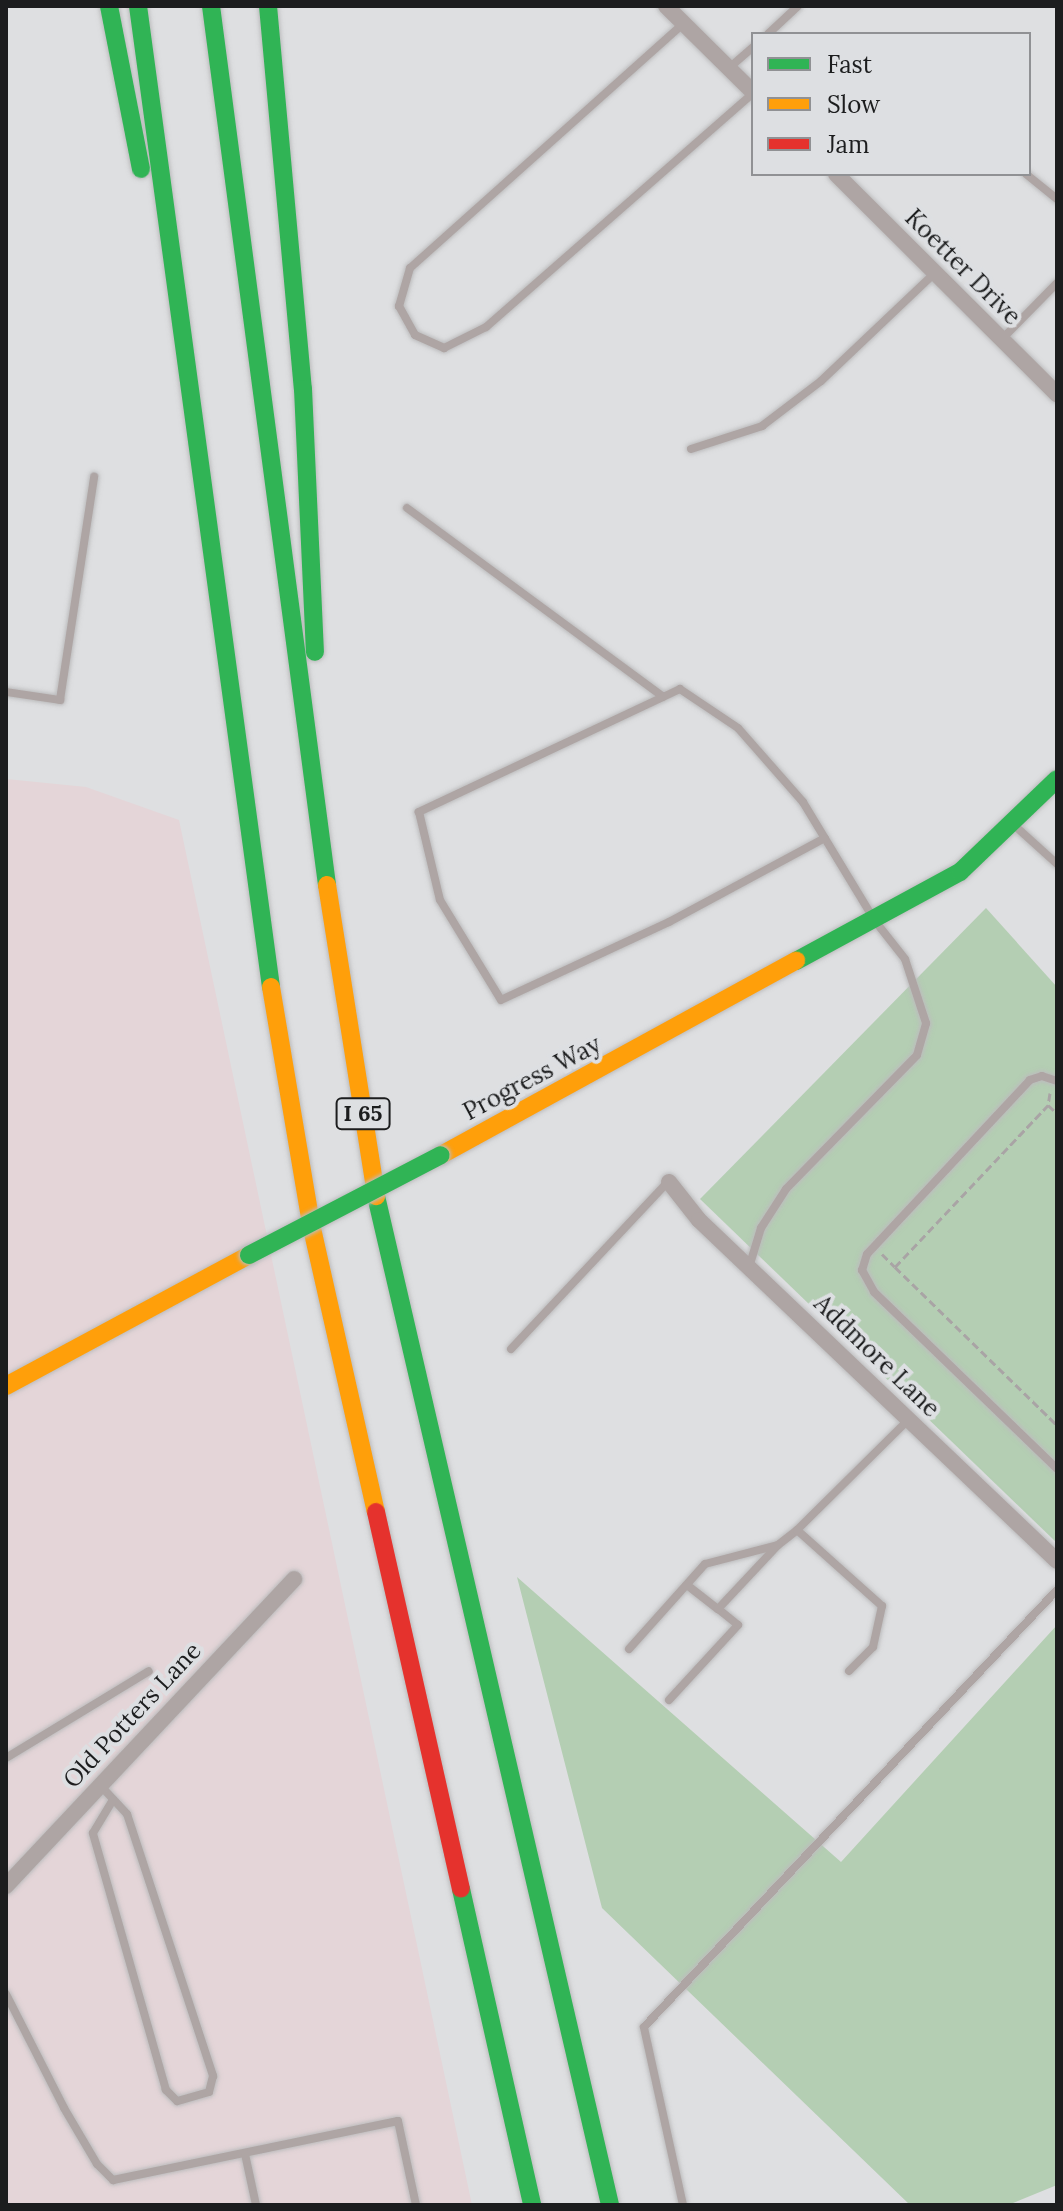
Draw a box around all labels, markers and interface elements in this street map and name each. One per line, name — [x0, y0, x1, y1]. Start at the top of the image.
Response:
legend — [751, 32, 1031, 176]
text: Fast — [827, 49, 872, 80]
text: Slow — [827, 89, 880, 120]
text: Jam — [827, 129, 869, 160]
street label: Koetter Drive — [899, 203, 1027, 331]
street label: Progress Way — [458, 1030, 606, 1126]
road number: I 65 — [335, 1096, 391, 1132]
street label: Addmore Lane — [808, 1289, 946, 1423]
street label: Old Potters Lane — [57, 1636, 207, 1794]

